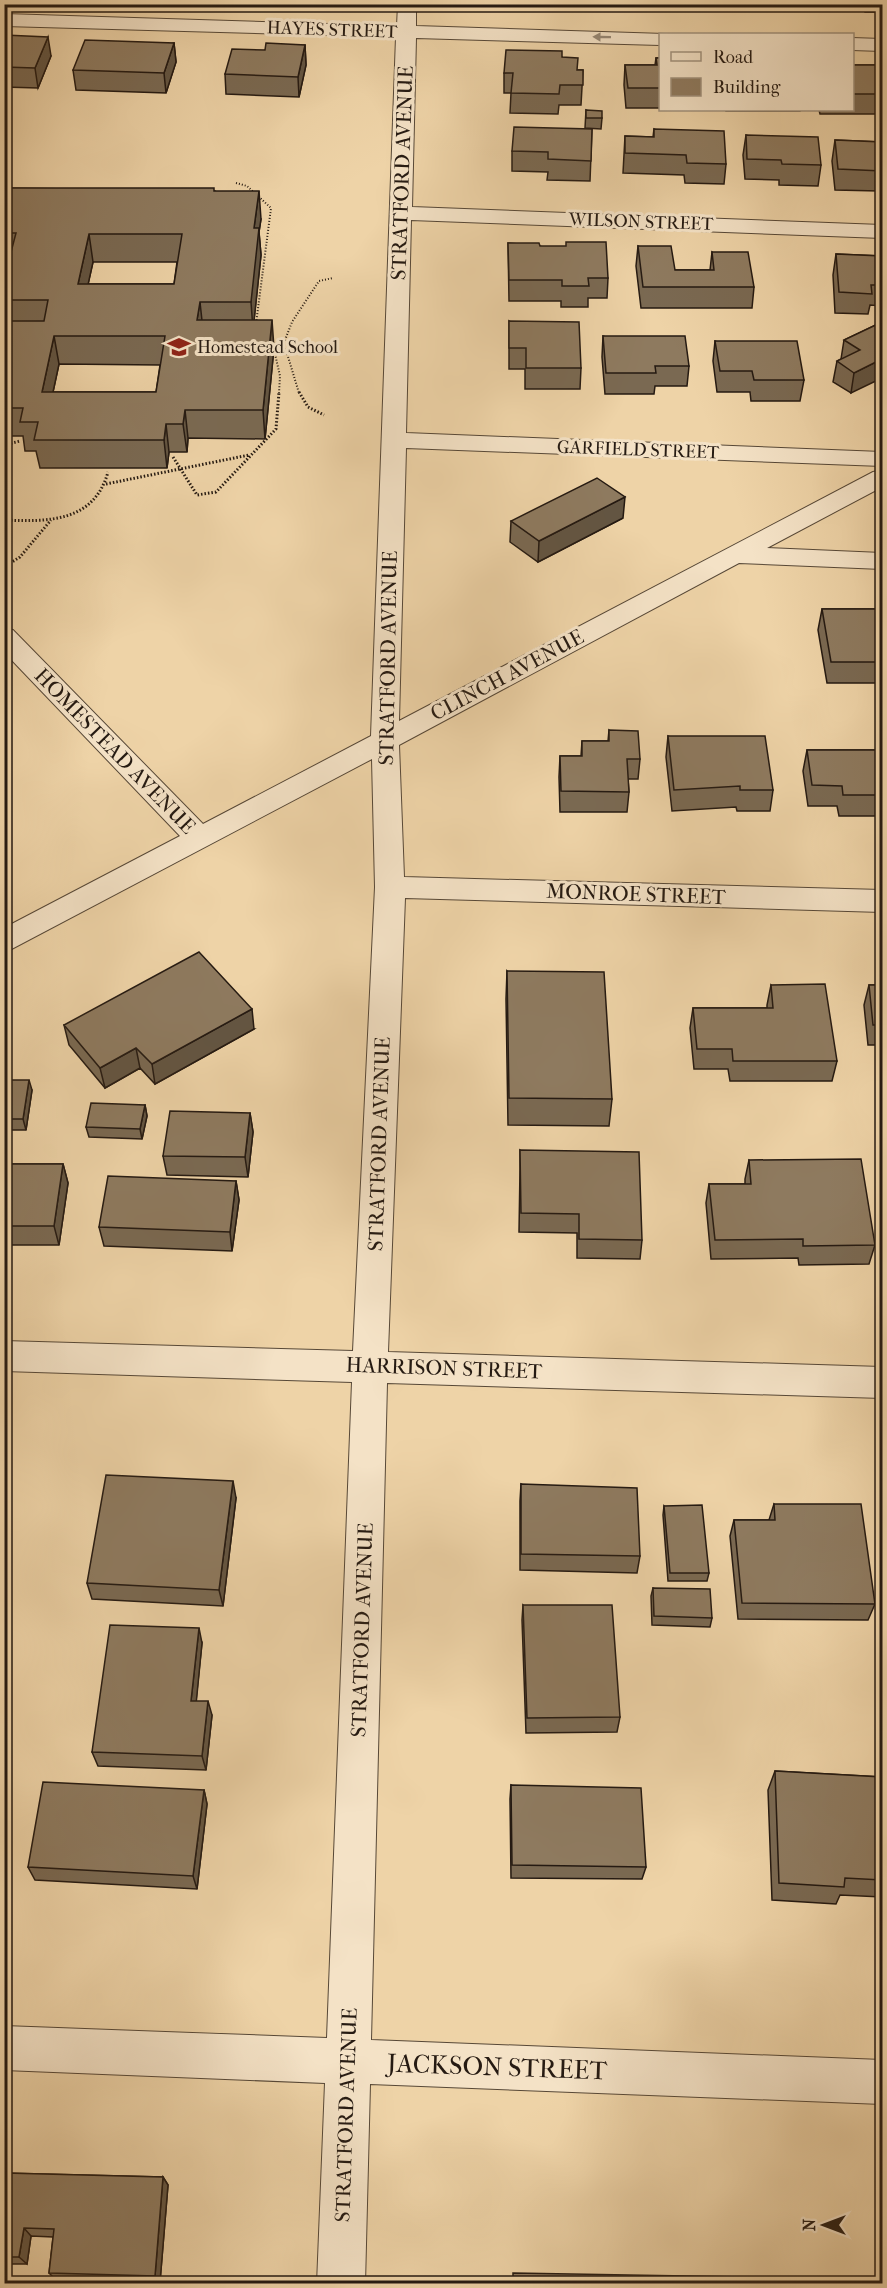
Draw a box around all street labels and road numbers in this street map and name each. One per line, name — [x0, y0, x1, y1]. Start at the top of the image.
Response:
street label: HAYES STREET — [266, 17, 398, 43]
street label: STRATFORD AVENUE — [386, 65, 418, 281]
street label: WILSON STREET — [567, 209, 715, 235]
street label: GARFIELD STREET — [557, 437, 720, 463]
street label: STRATFORD AVENUE — [374, 550, 402, 766]
street label: CLINCH AVENUE — [426, 624, 588, 725]
street label: HOMESTEAD AVENUE — [30, 663, 200, 839]
street label: MONROE STREET — [546, 879, 727, 909]
street label: STRATFORD AVENUE — [363, 1036, 395, 1252]
street label: HARRISON STREET — [345, 1353, 543, 1383]
street label: STRATFORD AVENUE — [346, 1522, 378, 1738]
street label: STRATFORD AVENUE — [330, 2007, 362, 2223]
street label: JACKSON STREET — [384, 2048, 608, 2086]

